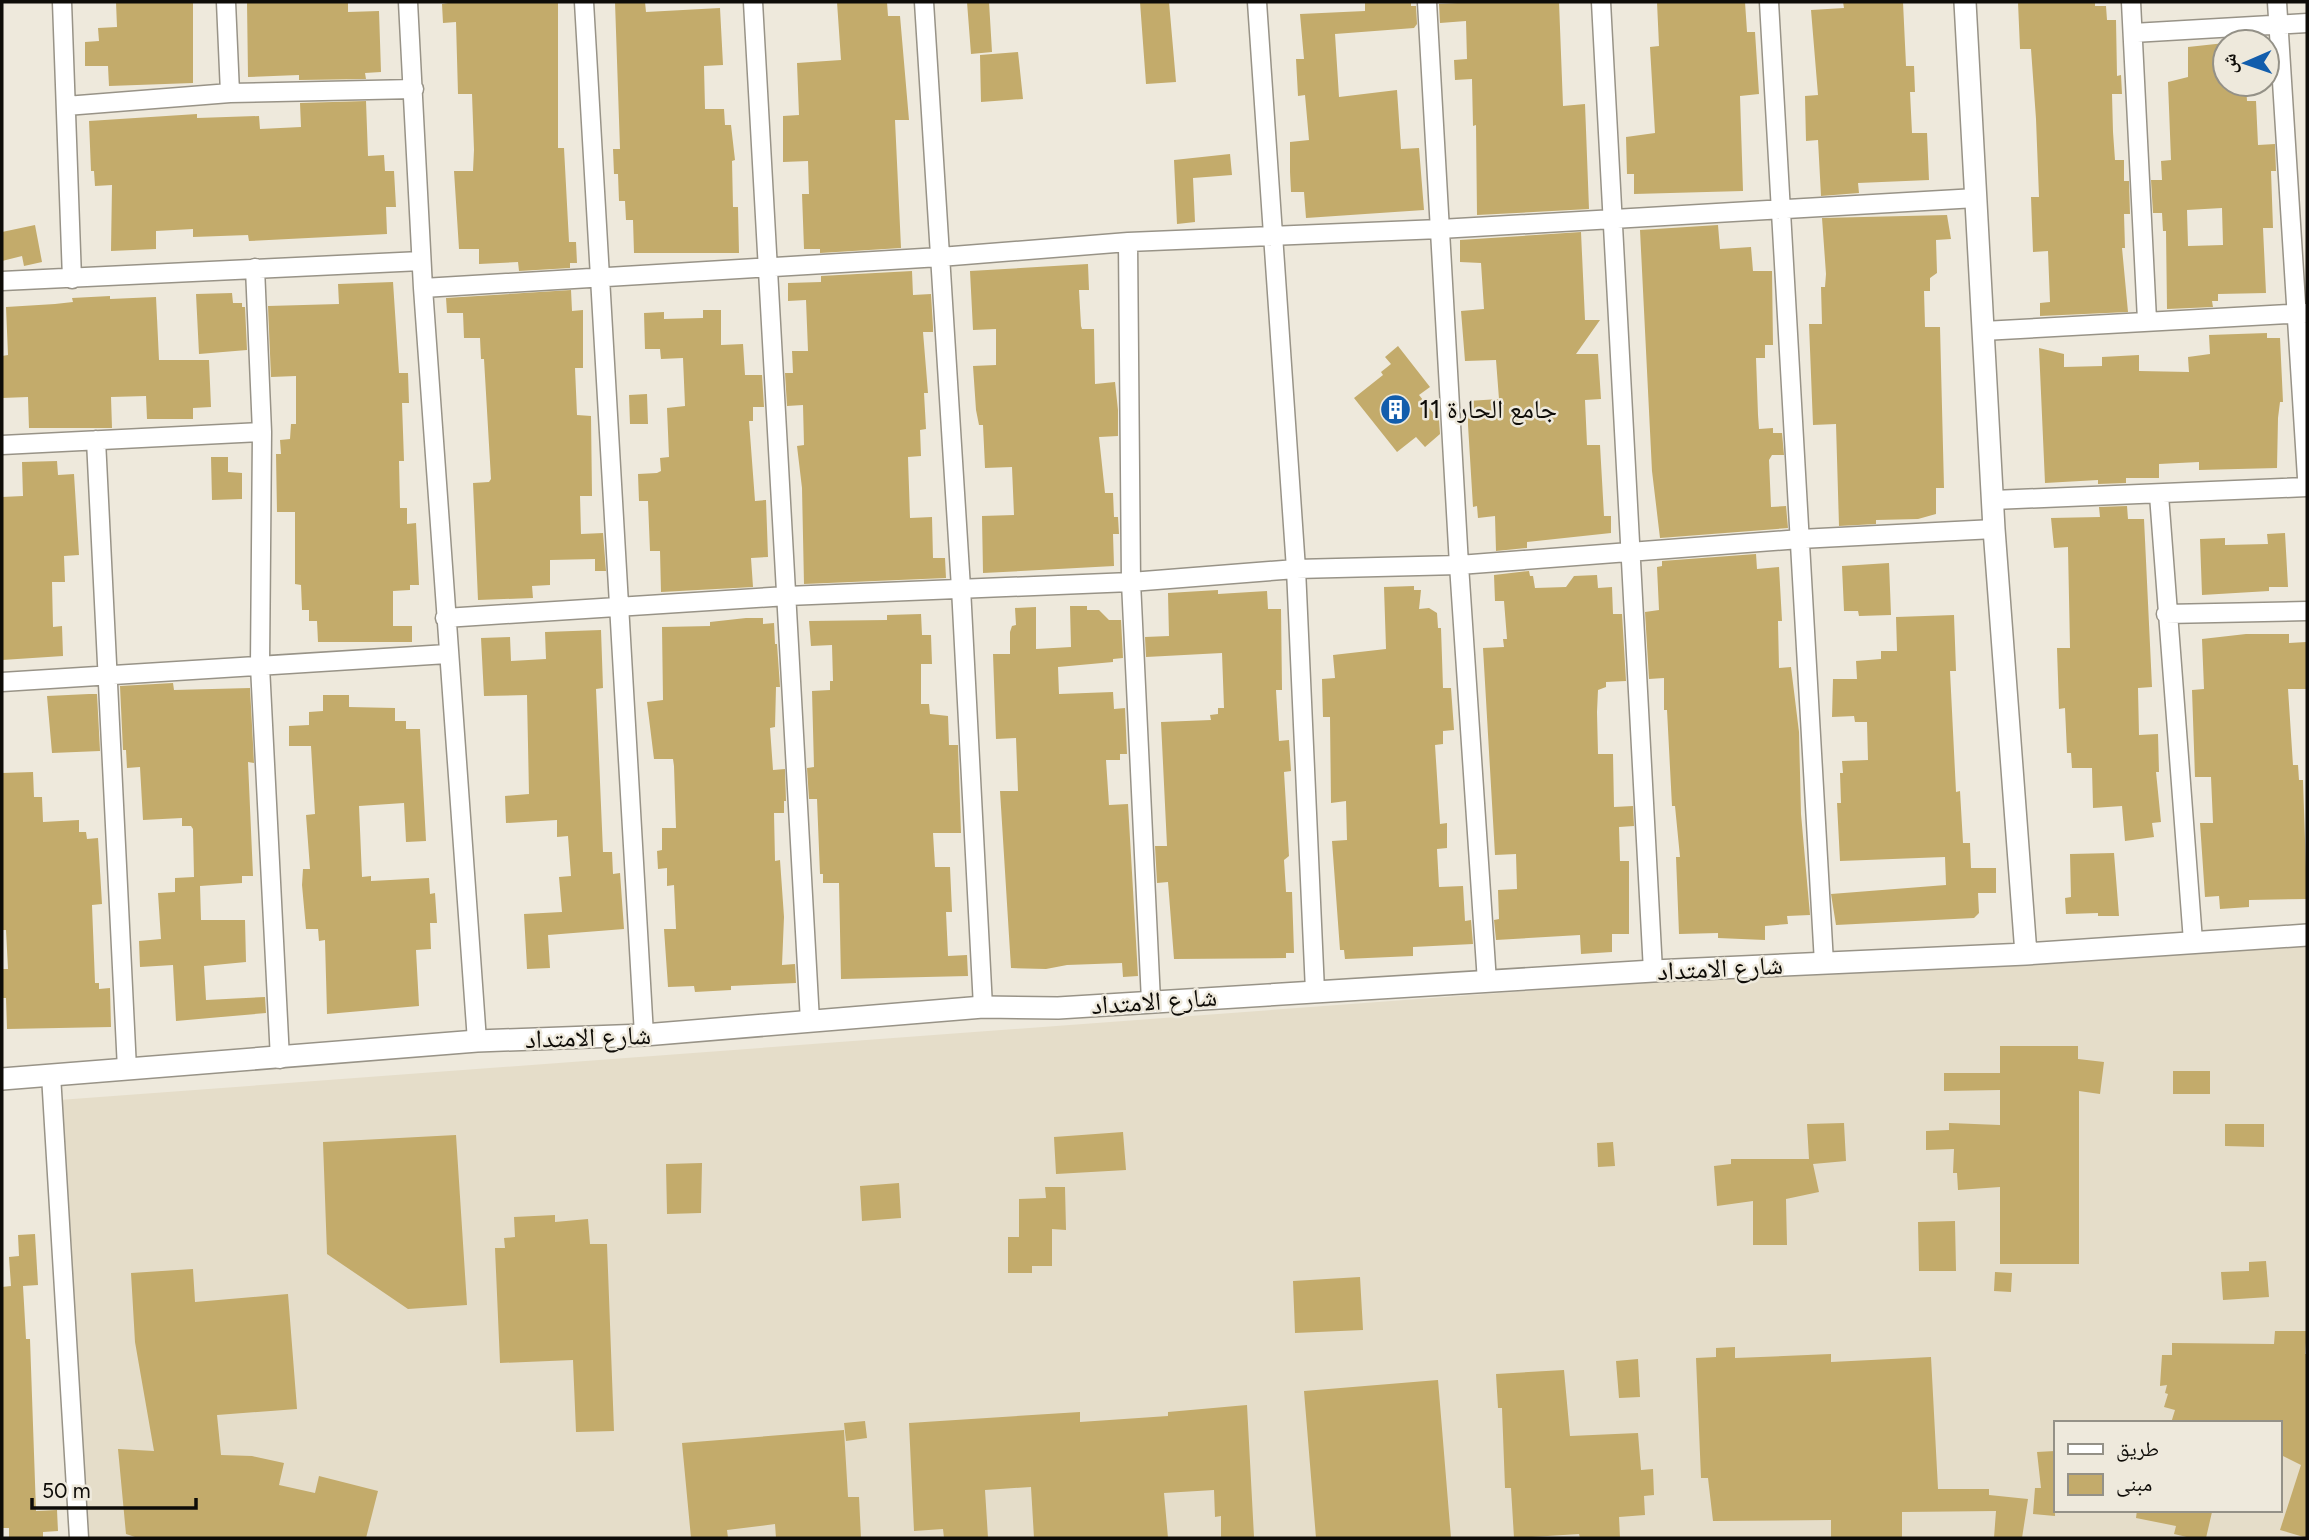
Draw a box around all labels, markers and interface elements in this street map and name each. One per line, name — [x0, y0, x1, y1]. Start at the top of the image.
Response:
north arrow — [2211, 28, 2281, 98]
text: ش — [2218, 53, 2241, 74]
building icon: جامع الحارة 11 — [1379, 392, 1413, 426]
place label: جامع الحارة 11 — [1419, 393, 1557, 426]
street label: شارع الامتداد — [1656, 949, 1784, 987]
street label: شارع الامتداد — [1090, 981, 1218, 1021]
street label: شارع الامتداد — [524, 1019, 652, 1055]
legend — [2054, 1421, 2281, 1512]
text: طريق — [2116, 1436, 2159, 1462]
scale bar — [32, 1466, 196, 1510]
text: مبنى — [2116, 1471, 2152, 1497]
text: 50 m — [42, 1478, 91, 1503]

